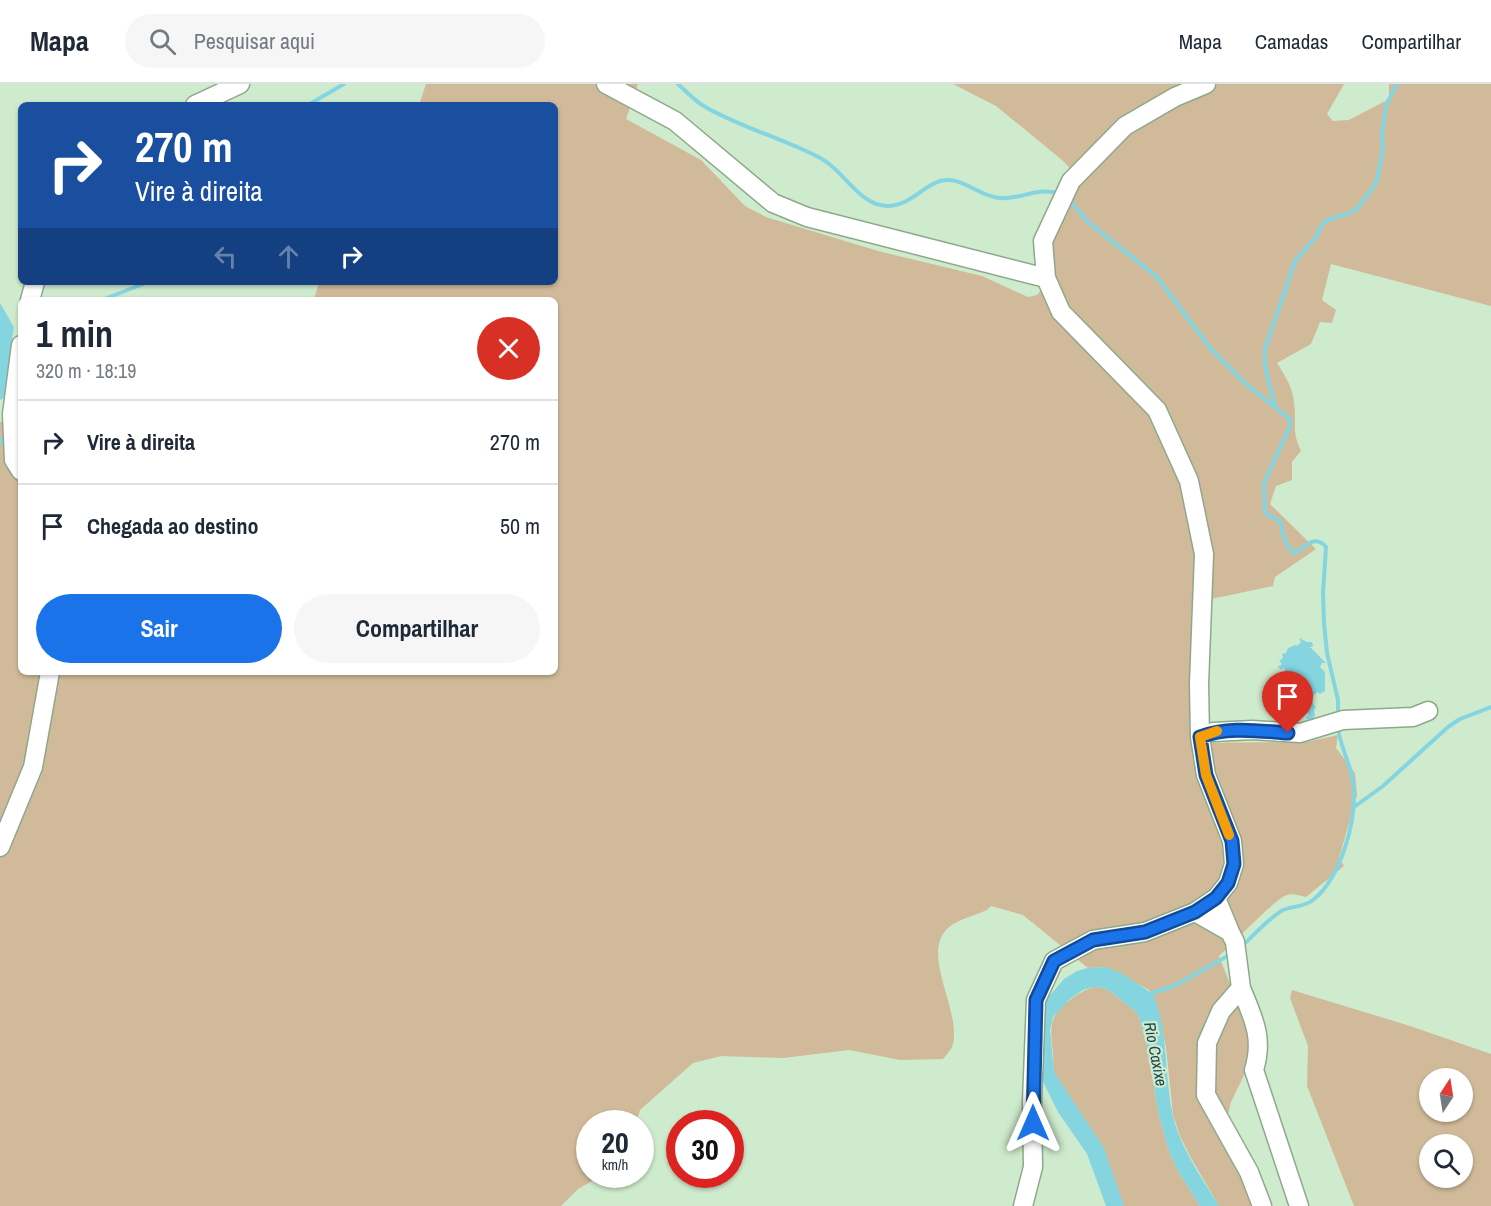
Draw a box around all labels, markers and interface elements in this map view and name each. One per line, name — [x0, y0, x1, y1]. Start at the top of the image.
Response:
search box — [125, 14, 545, 68]
text: Mapa — [30, 22, 89, 60]
icon: search — [146, 25, 179, 58]
text: Pesquisar aqui — [194, 26, 315, 56]
text: Mapa — [1179, 27, 1222, 56]
text: Camadas — [1255, 27, 1328, 56]
text: Compartilhar — [1361, 27, 1461, 56]
text: 270 m — [135, 119, 233, 175]
icon: right — [36, 126, 114, 204]
text: Vire à direita — [135, 173, 263, 209]
icon: left — [209, 240, 242, 273]
icon: ahead — [272, 240, 305, 273]
icon: right — [335, 240, 368, 273]
text: 1 min — [36, 310, 113, 358]
button: close — [477, 317, 540, 380]
text: 320 m · 18:19 — [36, 357, 136, 384]
icon: right — [36, 426, 69, 459]
text: Vire à direita — [87, 427, 195, 457]
text: 270 m — [490, 427, 540, 457]
icon: arrive — [36, 510, 69, 543]
text: Chegada ao destino — [87, 511, 258, 541]
text: 50 m — [500, 511, 540, 541]
button: Sair — [36, 594, 282, 663]
button: Compartilhar — [294, 594, 540, 663]
pin — [1262, 671, 1313, 733]
icon: arrive — [1271, 680, 1304, 713]
water label: Rio Caxixe — [1139, 1020, 1173, 1088]
north arrow — [1419, 1068, 1473, 1122]
map controls — [1419, 1068, 1473, 1188]
position arrow — [1001, 1091, 1065, 1155]
speed limit sign: 30 — [666, 1110, 744, 1188]
text: 20 — [601, 1122, 629, 1162]
button: search — [1419, 1134, 1473, 1188]
text: km/h — [602, 1154, 628, 1175]

